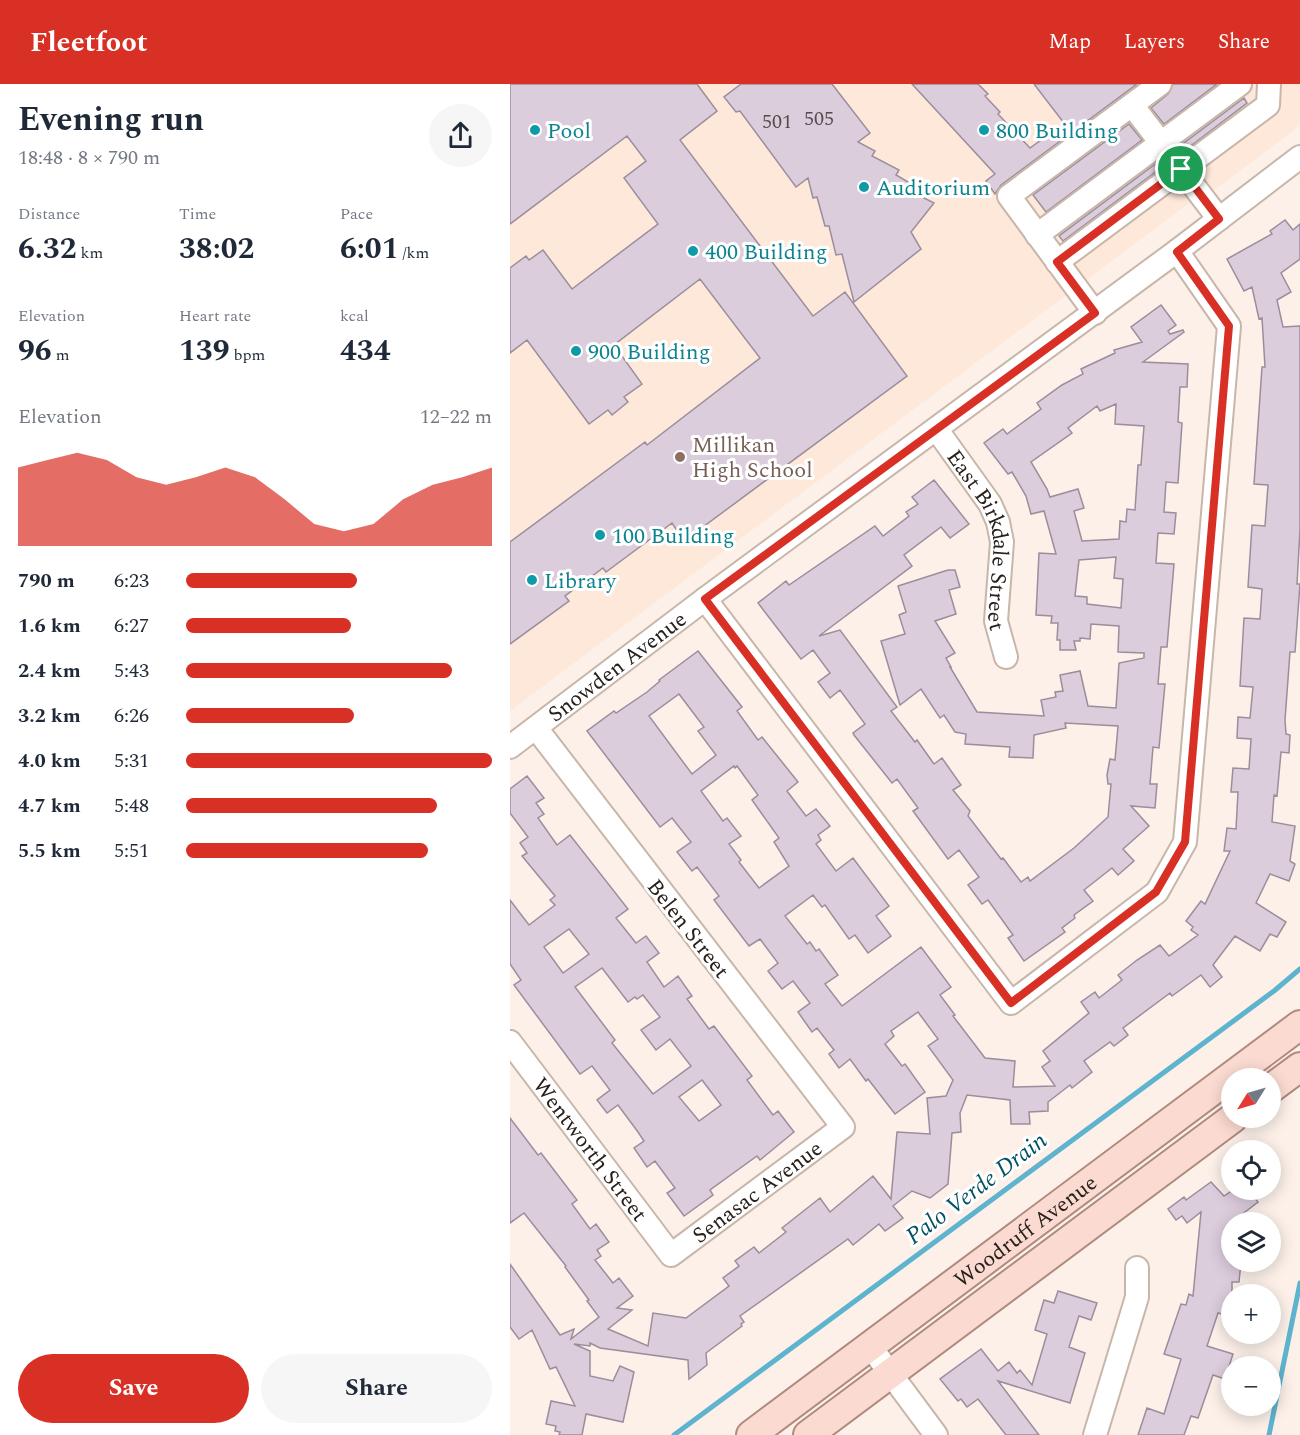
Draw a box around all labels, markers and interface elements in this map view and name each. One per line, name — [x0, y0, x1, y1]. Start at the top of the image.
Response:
text: Fleetfoot — [30, 21, 148, 64]
text: Map — [1049, 26, 1091, 58]
text: Layers — [1124, 26, 1185, 58]
text: Share — [1218, 26, 1270, 58]
text: Evening run — [18, 95, 204, 145]
button: share — [429, 104, 492, 167]
house number: 505 — [804, 104, 834, 134]
house number: 501 — [762, 107, 792, 137]
place label: Pool — [547, 115, 591, 148]
place label: 800 Building — [996, 115, 1119, 148]
marker: Pool — [528, 123, 542, 137]
marker: 800 Building — [977, 123, 991, 137]
text: 18:48 · 8 × 790 m — [18, 143, 160, 173]
pin — [1155, 143, 1206, 194]
icon: arrive — [1164, 152, 1197, 185]
place label: Auditorium — [876, 172, 990, 205]
marker: Auditorium — [857, 180, 871, 194]
text: Distance — [18, 202, 80, 226]
text: Time — [179, 202, 216, 226]
text: Pace — [340, 202, 373, 226]
text: 6.32 — [18, 226, 77, 272]
text: 38:02 — [179, 226, 254, 272]
text: 6:01 — [340, 226, 399, 272]
place label: 400 Building — [705, 236, 828, 269]
text: km — [77, 241, 103, 265]
text: /km — [399, 241, 429, 265]
marker: 400 Building — [686, 244, 700, 258]
text: Elevation — [18, 304, 85, 328]
text: Heart rate — [179, 304, 251, 328]
text: kcal — [340, 304, 369, 328]
text: 96 — [18, 328, 52, 374]
text: 139 — [179, 328, 230, 374]
text: 434 — [340, 328, 391, 374]
place label: 900 Building — [588, 336, 711, 369]
text: m — [52, 343, 69, 367]
text: bpm — [230, 343, 265, 367]
marker: 900 Building — [569, 344, 583, 358]
text: Elevation — [18, 402, 102, 432]
text: 12–22 m — [420, 402, 492, 432]
place label: Millikan High School — [692, 429, 813, 487]
street label: East Birkdale Street — [938, 443, 1017, 635]
marker: Millikan High School — [673, 450, 687, 464]
place label: 100 Building — [612, 520, 735, 553]
marker: 100 Building — [593, 528, 607, 542]
place label: Library — [544, 565, 618, 598]
text: 790 m — [18, 566, 75, 596]
text: 6:23 — [114, 566, 149, 596]
marker: Library — [525, 573, 539, 587]
street label: Snowden Avenue — [541, 604, 694, 731]
text: 1.6 km — [18, 611, 81, 641]
text: 6:27 — [114, 611, 149, 641]
text: 2.4 km — [18, 656, 81, 686]
text: 5:43 — [114, 656, 149, 686]
text: 3.2 km — [18, 701, 81, 731]
text: 6:26 — [114, 701, 149, 731]
text: 4.0 km — [18, 746, 81, 776]
text: 5:31 — [114, 746, 149, 776]
text: 4.7 km — [18, 791, 81, 821]
text: 5:48 — [114, 791, 149, 821]
text: 5.5 km — [18, 836, 81, 866]
text: 5:51 — [114, 836, 149, 866]
street label: Belen Street — [638, 872, 737, 986]
north arrow — [1221, 1068, 1281, 1128]
map controls — [1221, 1068, 1281, 1416]
street label: Wentworth Street — [524, 1071, 655, 1229]
water label: Palo Verde Drain — [898, 1123, 1055, 1254]
street label: Senasac Avenue — [686, 1133, 830, 1252]
button: locate — [1221, 1140, 1281, 1200]
street label: Woodruff Avenue — [947, 1167, 1105, 1296]
button: layers — [1221, 1212, 1281, 1272]
button: + — [1221, 1284, 1281, 1344]
button: Save — [18, 1354, 249, 1423]
button: Share — [261, 1354, 492, 1423]
button: − — [1221, 1356, 1281, 1416]

